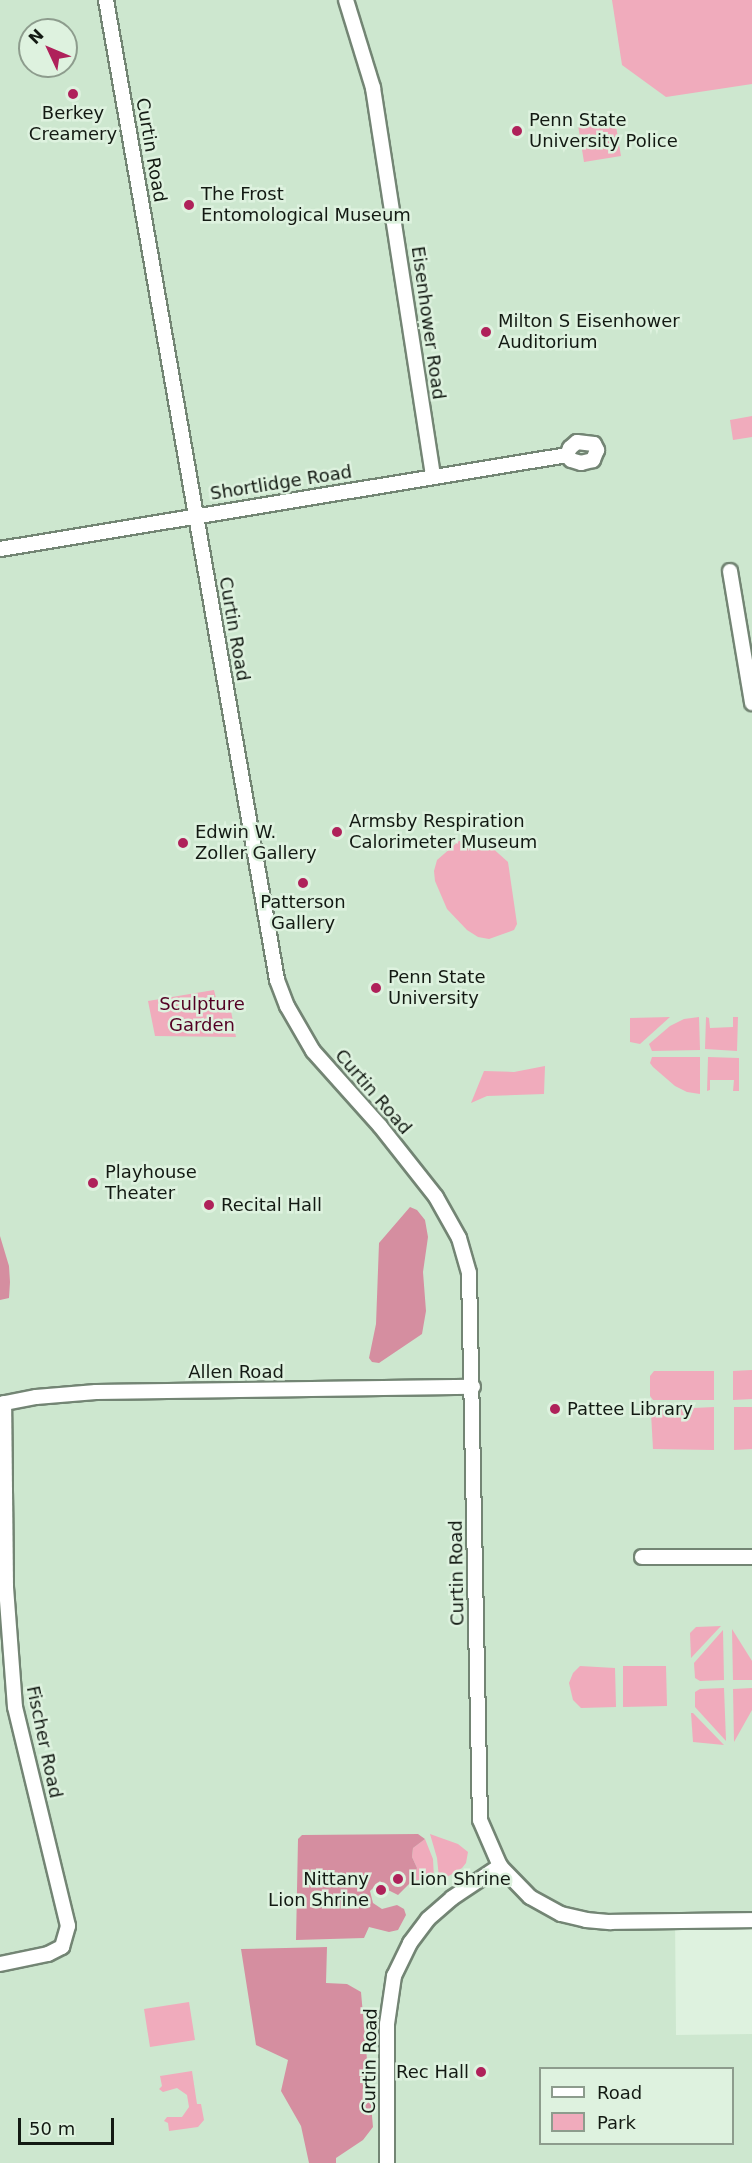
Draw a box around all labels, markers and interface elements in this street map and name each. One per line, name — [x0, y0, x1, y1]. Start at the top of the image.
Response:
north arrow — [18, 18, 78, 78]
text: N — [25, 25, 48, 48]
marker: Berkey Creamery — [66, 87, 80, 101]
street label: Curtin Road — [131, 96, 171, 204]
place label: Berkey Creamery — [29, 103, 117, 146]
place label: Penn State University Police — [529, 110, 678, 152]
marker: Penn State University Police — [510, 124, 524, 138]
place label: The Frost Entomological Museum — [201, 184, 411, 226]
marker: The Frost Entomological Museum — [182, 198, 196, 212]
street label: Eisenhower Road — [407, 245, 449, 401]
place label: Milton S Eisenhower Auditorium — [498, 311, 680, 354]
marker: Milton S Eisenhower Auditorium — [479, 325, 493, 339]
street label: Shortlidge Road — [209, 461, 353, 505]
street label: Curtin Road — [214, 575, 254, 683]
place label: Armsby Respiration Calorimeter Museum — [349, 811, 537, 854]
place label: Edwin W. Zoller Gallery — [195, 822, 317, 864]
marker: Armsby Respiration Calorimeter Museum — [330, 825, 344, 839]
marker: Edwin W. Zoller Gallery — [176, 836, 190, 850]
marker: Patterson Gallery — [296, 876, 310, 890]
place label: Patterson Gallery — [260, 892, 346, 934]
place label: Penn State University — [388, 967, 485, 1010]
marker: Penn State University — [369, 981, 383, 995]
park label: Sculpture Garden — [159, 994, 245, 1036]
street label: Curtin Road — [330, 1045, 416, 1139]
place label: Playhouse Theater — [105, 1162, 197, 1204]
marker: Playhouse Theater — [86, 1176, 100, 1190]
place label: Recital Hall — [221, 1194, 322, 1216]
marker: Recital Hall — [202, 1198, 216, 1212]
street label: Allen Road — [188, 1361, 284, 1383]
place label: Pattee Library — [567, 1398, 693, 1420]
marker: Pattee Library — [548, 1402, 562, 1416]
street label: Curtin Road — [445, 1520, 469, 1626]
street label: Fischer Road — [22, 1684, 66, 1800]
place label: Lion Shrine — [410, 1868, 511, 1890]
place label: Nittany Lion Shrine — [268, 1869, 369, 1912]
marker: Lion Shrine — [391, 1872, 405, 1886]
marker: Nittany Lion Shrine — [374, 1883, 388, 1897]
street label: Curtin Road — [358, 2008, 382, 2114]
place label: Rec Hall — [396, 2061, 469, 2083]
marker: Rec Hall — [474, 2065, 488, 2079]
legend — [539, 2067, 734, 2145]
text: Road — [597, 2082, 642, 2103]
scale bar — [21, 2106, 117, 2144]
text: Park — [597, 2112, 636, 2133]
text: 50 m — [29, 2118, 75, 2139]

